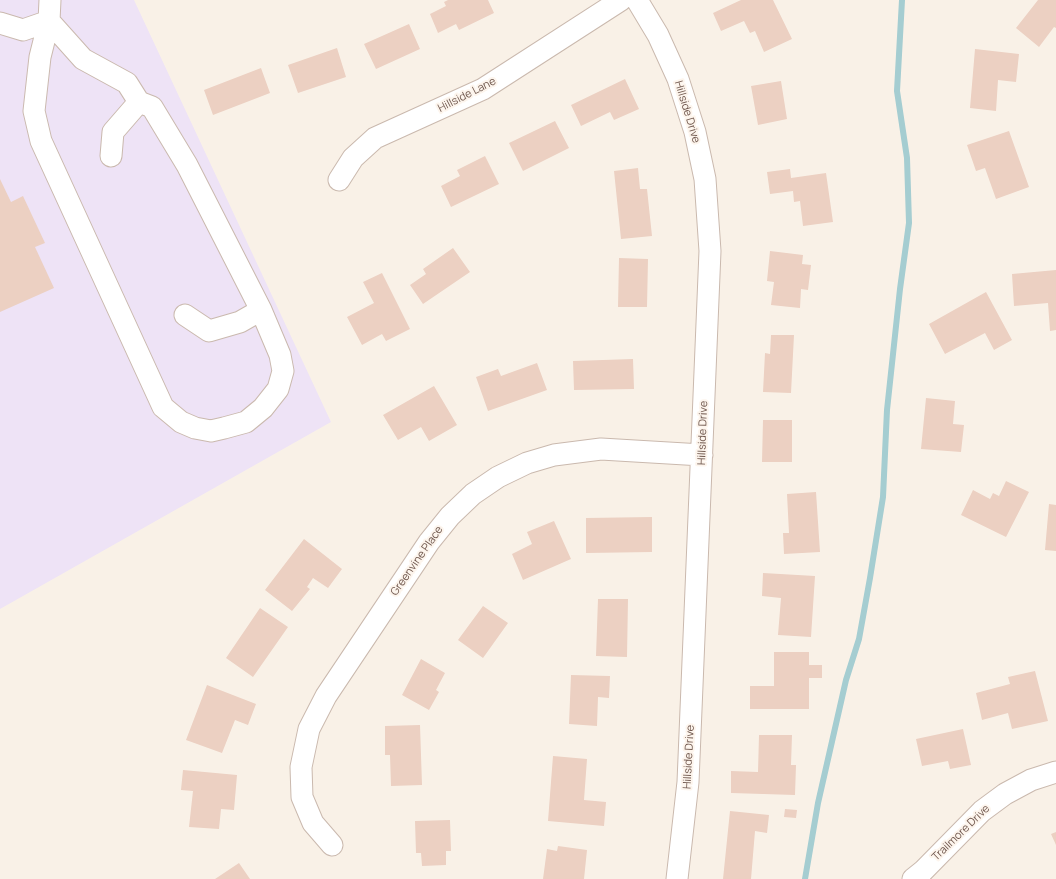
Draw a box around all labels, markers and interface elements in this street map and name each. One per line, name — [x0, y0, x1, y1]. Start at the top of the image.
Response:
street label: Hillside Lane — [436, 75, 498, 115]
street label: Hillside Drive — [671, 79, 703, 145]
street label: Hillside Drive — [695, 401, 711, 465]
street label: Greenvine Place — [388, 524, 446, 598]
street label: Hillside Drive — [681, 724, 697, 790]
street label: Trailmore Drive — [929, 802, 993, 864]

